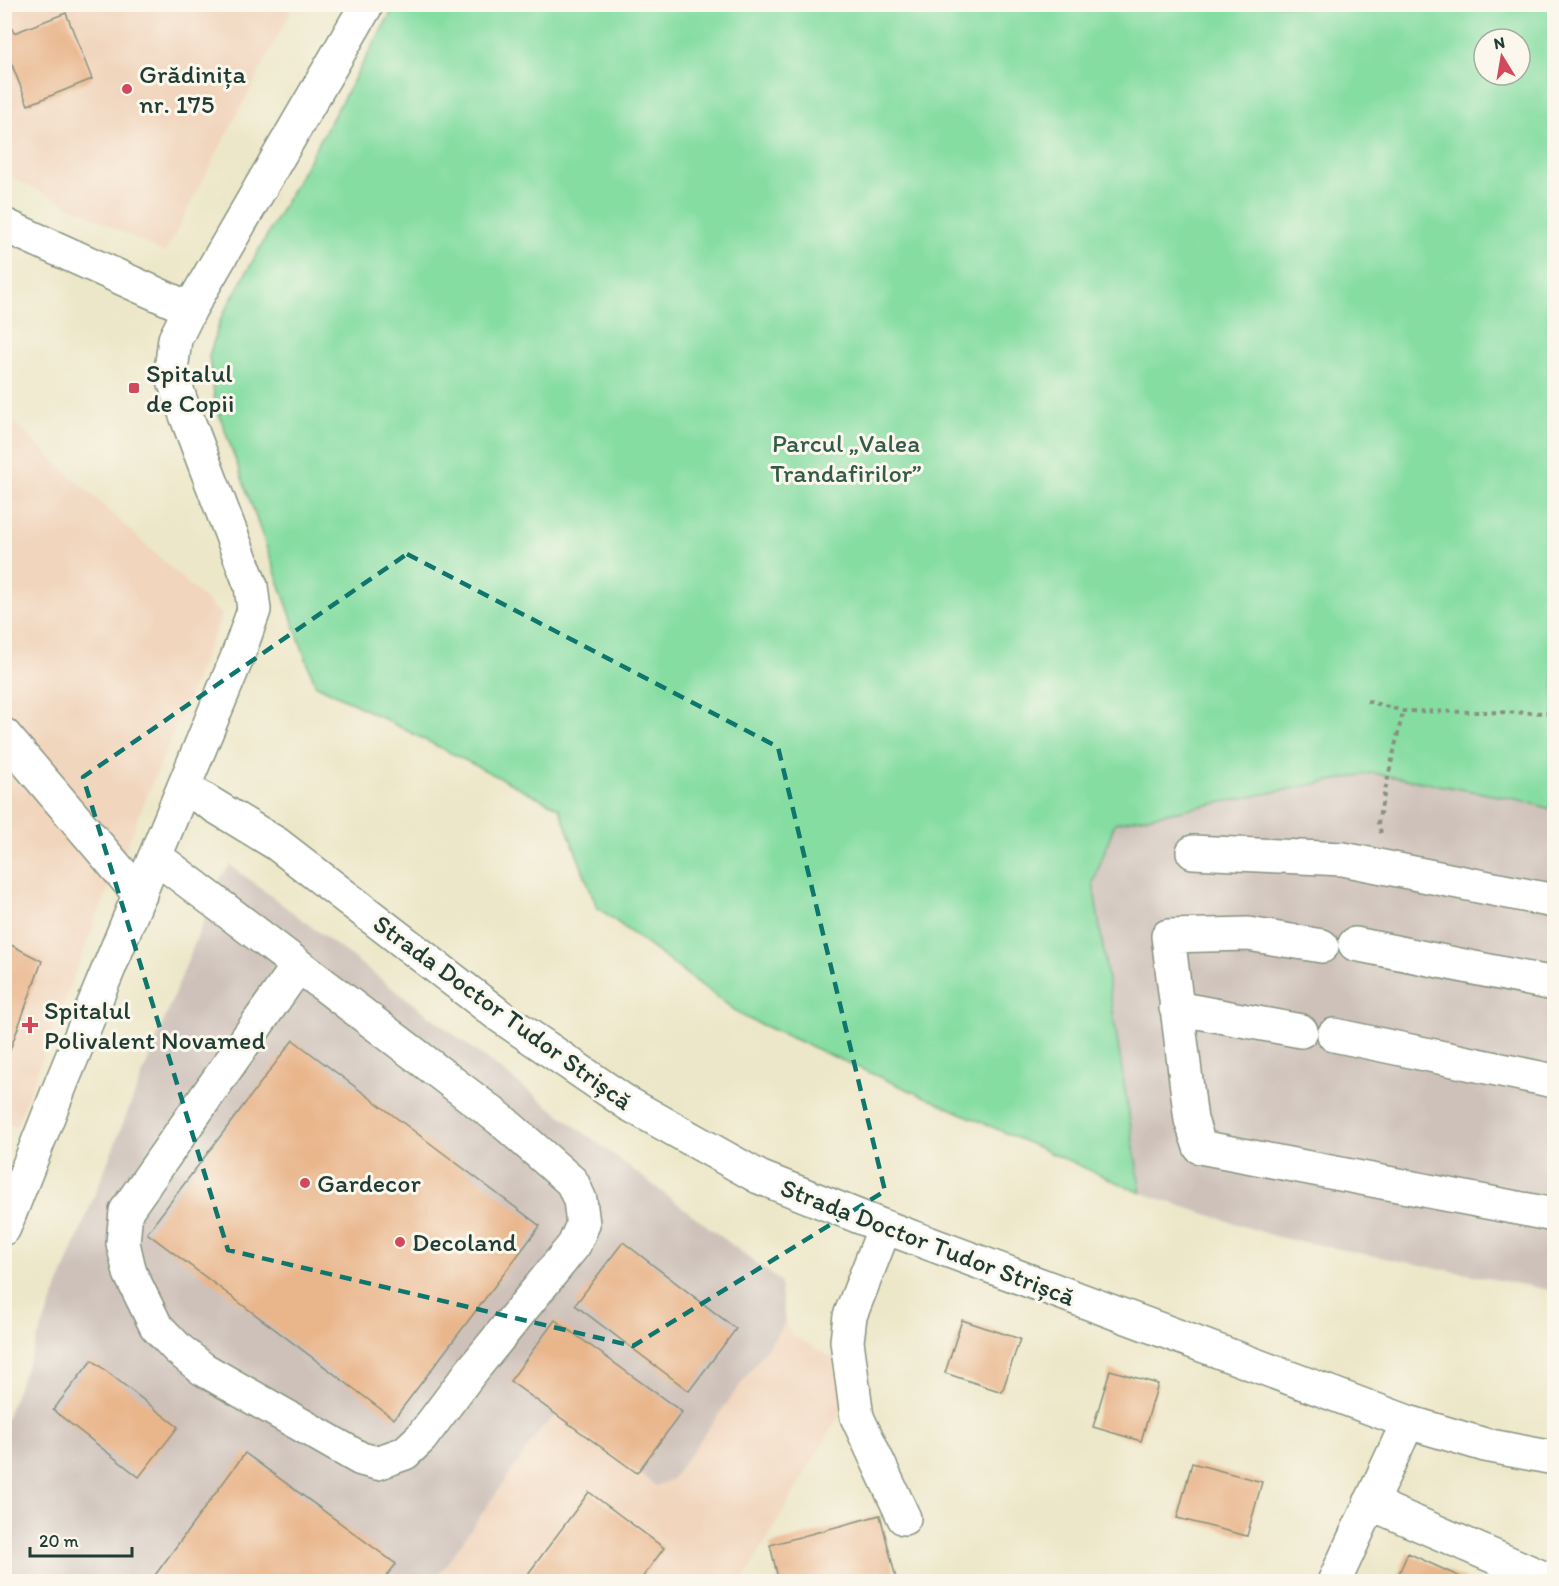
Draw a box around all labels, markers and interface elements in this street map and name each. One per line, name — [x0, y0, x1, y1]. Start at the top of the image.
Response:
north arrow — [1472, 27, 1532, 87]
text: N — [1492, 32, 1506, 53]
place label: Grădinița nr. 175 — [139, 58, 247, 120]
marker: Grădinița nr. 175 — [120, 82, 134, 96]
place label: Spitalul de Copii — [146, 357, 234, 419]
marker: Spitalul de Copii — [127, 381, 141, 395]
park label: Parcul „Valea Trandafirilor” — [770, 427, 922, 489]
street label: Strada Doctor Tudor Strișcă — [367, 907, 639, 1117]
place label: Spitalul Polivalent Novamed — [44, 994, 266, 1056]
marker: Spitalul Polivalent Novamed — [21, 1016, 39, 1034]
place label: Gardecor — [317, 1167, 421, 1199]
street label: Strada Doctor Tudor Strișcă — [776, 1171, 1080, 1313]
marker: Gardecor — [298, 1176, 312, 1190]
place label: Decoland — [412, 1226, 518, 1258]
marker: Decoland — [393, 1235, 407, 1249]
scale bar — [30, 1520, 132, 1558]
text: 20 m — [39, 1530, 79, 1552]

